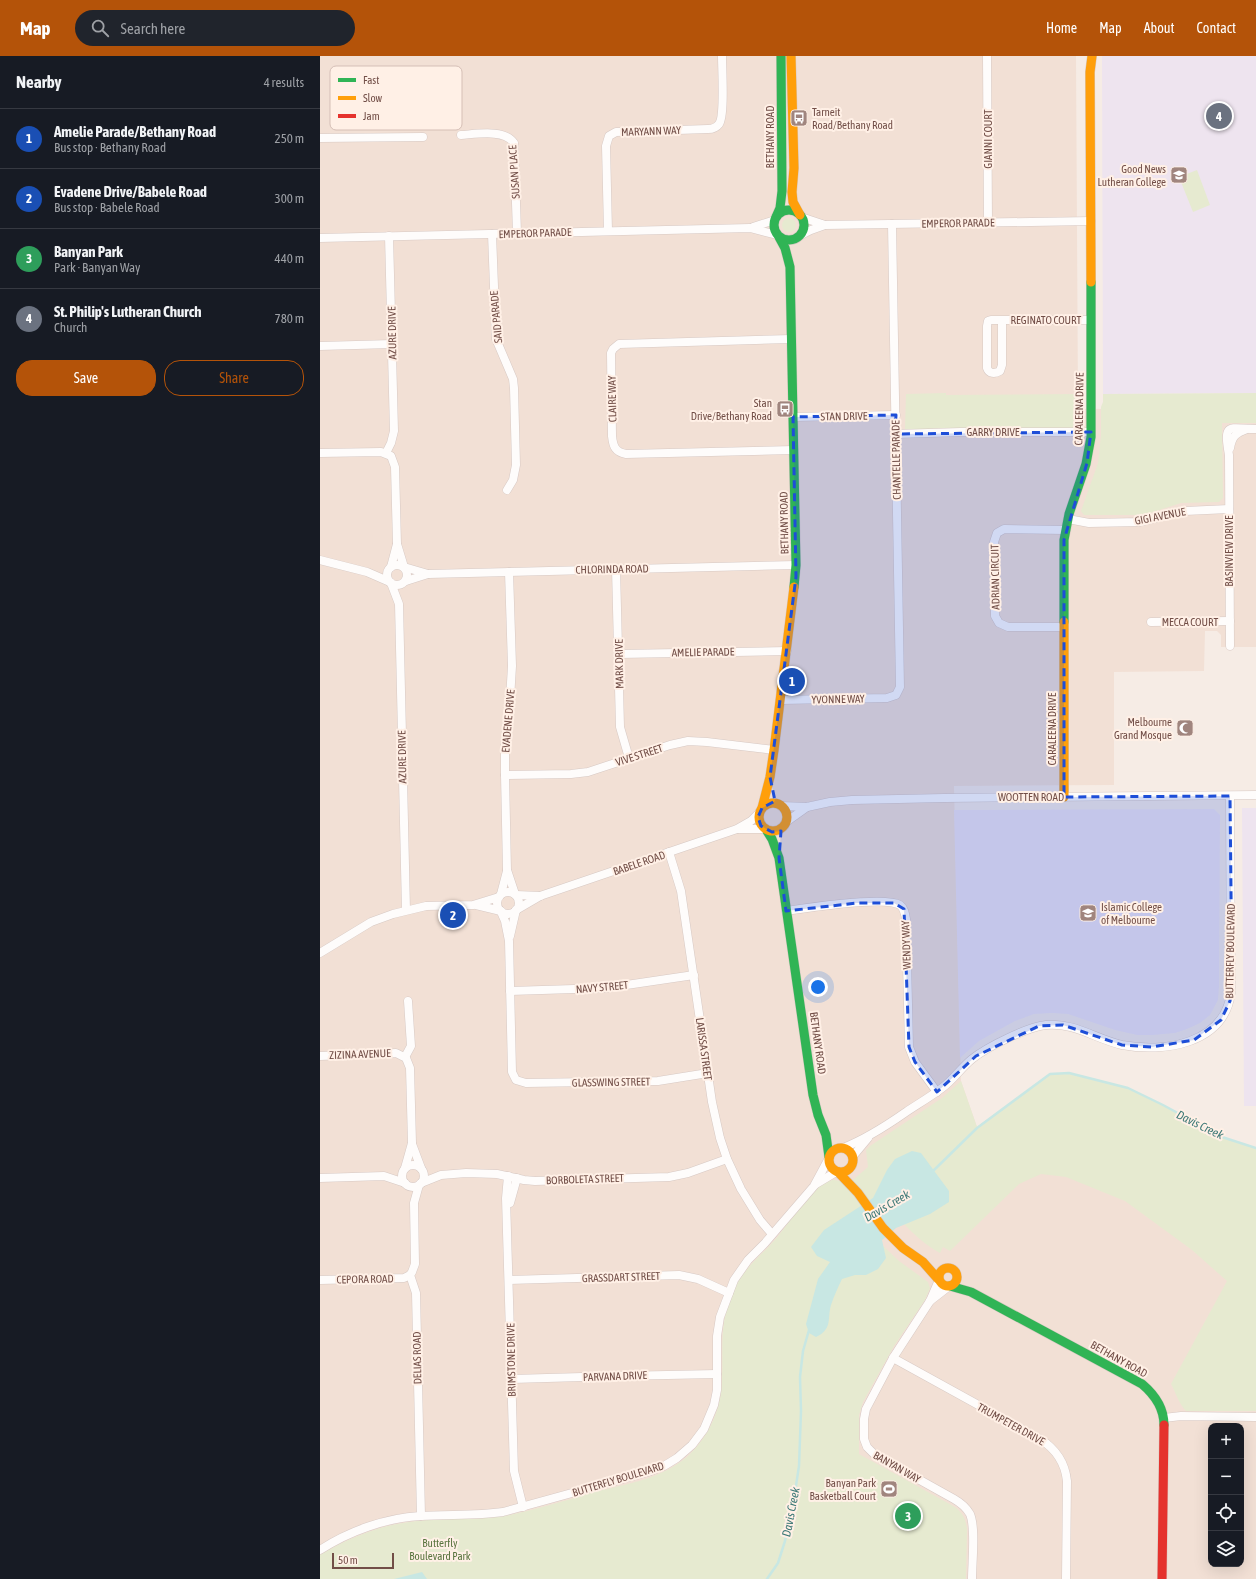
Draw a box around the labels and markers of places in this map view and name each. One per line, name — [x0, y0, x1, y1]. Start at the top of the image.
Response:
pin: 4 — [1206, 101, 1232, 131]
place label: Tarneit Road/Bethany Road — [812, 106, 893, 131]
bus stop icon: Tarneit Road/Bethany Road — [789, 108, 809, 128]
place label: Good News Lutheran College — [1098, 163, 1166, 188]
school or university icon: Good News Lutheran College — [1169, 165, 1189, 185]
place label: Stan Drive/Bethany Road — [691, 397, 772, 422]
bus stop icon: Stan Drive/Bethany Road — [775, 399, 795, 419]
pin: 1 — [779, 666, 805, 696]
place label: Melbourne Grand Mosque — [1114, 716, 1172, 741]
mosque icon: Melbourne Grand Mosque — [1175, 718, 1195, 738]
pin: 2 — [440, 900, 466, 930]
place label: Islamic College of Melbourne — [1101, 901, 1162, 926]
school or university icon: Islamic College of Melbourne — [1078, 903, 1098, 923]
place label: Banyan Park Basketball Court — [810, 1477, 876, 1502]
sports icon: Banyan Park Basketball Court — [879, 1479, 899, 1499]
pin: 3 — [895, 1501, 921, 1531]

